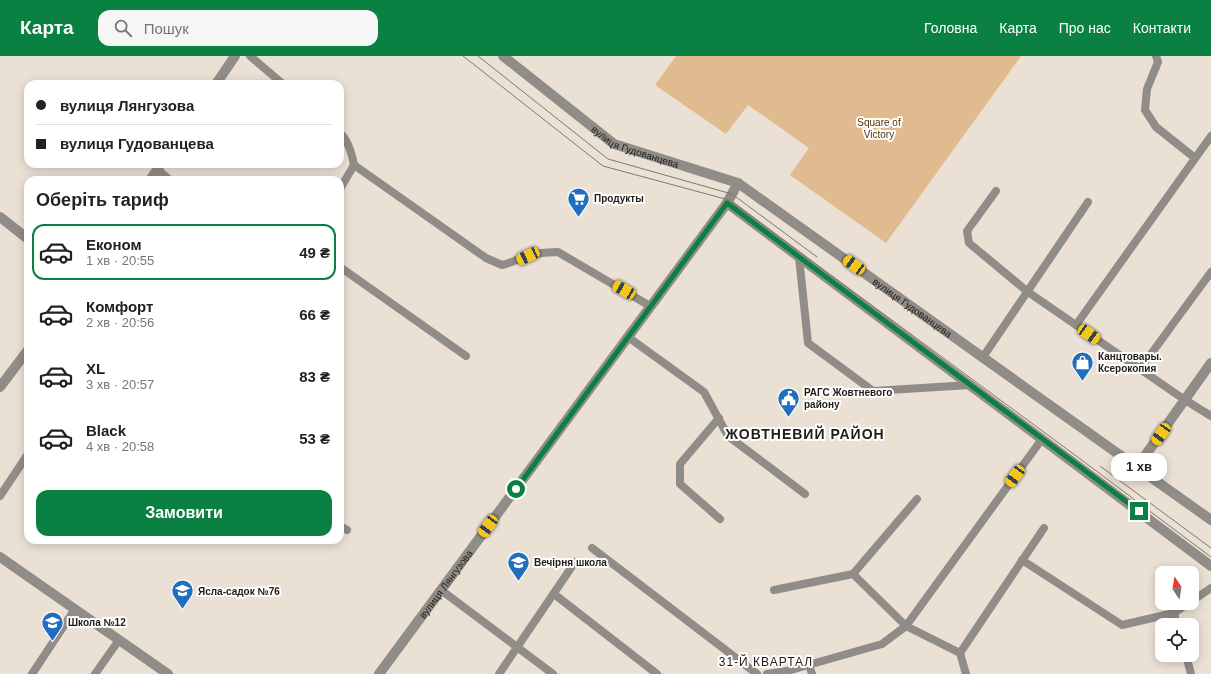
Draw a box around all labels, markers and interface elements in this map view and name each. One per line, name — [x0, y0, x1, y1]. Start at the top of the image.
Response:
search box — [98, 10, 378, 46]
text: Карта — [20, 17, 74, 38]
icon: search — [112, 17, 134, 39]
text: Пошук — [144, 20, 189, 37]
text: Головна — [924, 20, 977, 36]
text: Карта — [999, 20, 1037, 36]
text: Про нас — [1059, 20, 1111, 36]
text: Контакти — [1133, 20, 1191, 36]
text: вулиця Лянгузова — [60, 97, 194, 114]
park label: Square of Victory — [857, 117, 901, 140]
street label: вулиця Гудованцева — [589, 123, 680, 170]
text: вулиця Гудованцева — [60, 135, 214, 152]
supermarket icon: Продукты — [565, 185, 591, 218]
text: Оберіть тариф — [36, 190, 169, 210]
place label: Продукты — [594, 193, 644, 204]
icon: car — [38, 234, 74, 270]
text: Економ — [86, 236, 142, 253]
text: 49 ₴ — [299, 244, 330, 261]
car — [515, 245, 541, 267]
text: 1 хв · 20:55 — [86, 253, 154, 268]
car — [841, 253, 867, 277]
street label: вулиця Гудованцева — [871, 276, 954, 340]
car — [611, 279, 637, 301]
icon: car — [38, 296, 74, 332]
text: Комфорт — [86, 298, 153, 315]
text: 66 ₴ — [299, 306, 330, 323]
text: 2 хв · 20:56 — [86, 315, 154, 330]
car — [1076, 322, 1102, 346]
shop icon: Канцтовары. Ксерокопия — [1070, 349, 1096, 382]
place label: Канцтовары. Ксерокопия — [1098, 351, 1162, 374]
icon: car — [38, 358, 74, 394]
text: XL — [86, 360, 105, 377]
text: 83 ₴ — [299, 368, 330, 385]
text: 3 хв · 20:57 — [86, 377, 154, 392]
public building icon: РАГС Жовтневого району — [775, 385, 801, 418]
place label: РАГС Жовтневого району — [804, 387, 892, 410]
icon: car — [38, 420, 74, 456]
car — [1149, 421, 1173, 447]
text: Black — [86, 422, 126, 439]
district label: ЖОВТНЕВИЙ РАЙОН — [724, 425, 885, 442]
text: 53 ₴ — [299, 430, 330, 447]
text: 4 хв · 20:58 — [86, 439, 154, 454]
callout: 1 хв — [1111, 453, 1167, 481]
text: 1 хв — [1126, 459, 1152, 474]
car — [1003, 463, 1027, 489]
route start — [507, 480, 525, 498]
button: Замовити — [36, 490, 332, 536]
route end — [1130, 502, 1148, 520]
car — [476, 513, 500, 539]
street label: вулиця Лянгузова — [417, 548, 475, 621]
school or university icon: Вечірня школа — [506, 549, 532, 582]
place label: Вечірня школа — [534, 557, 607, 568]
north arrow — [1155, 566, 1199, 610]
map controls — [1155, 566, 1199, 662]
school or university icon: Ясла-садок №76 — [169, 578, 195, 611]
place label: Ясла-садок №76 — [198, 586, 280, 597]
school or university icon: Школа №12 — [40, 609, 66, 642]
place label: Школа №12 — [68, 617, 126, 628]
button: locate — [1155, 618, 1199, 662]
district label: 31-Й КВАРТАЛ — [719, 654, 813, 669]

